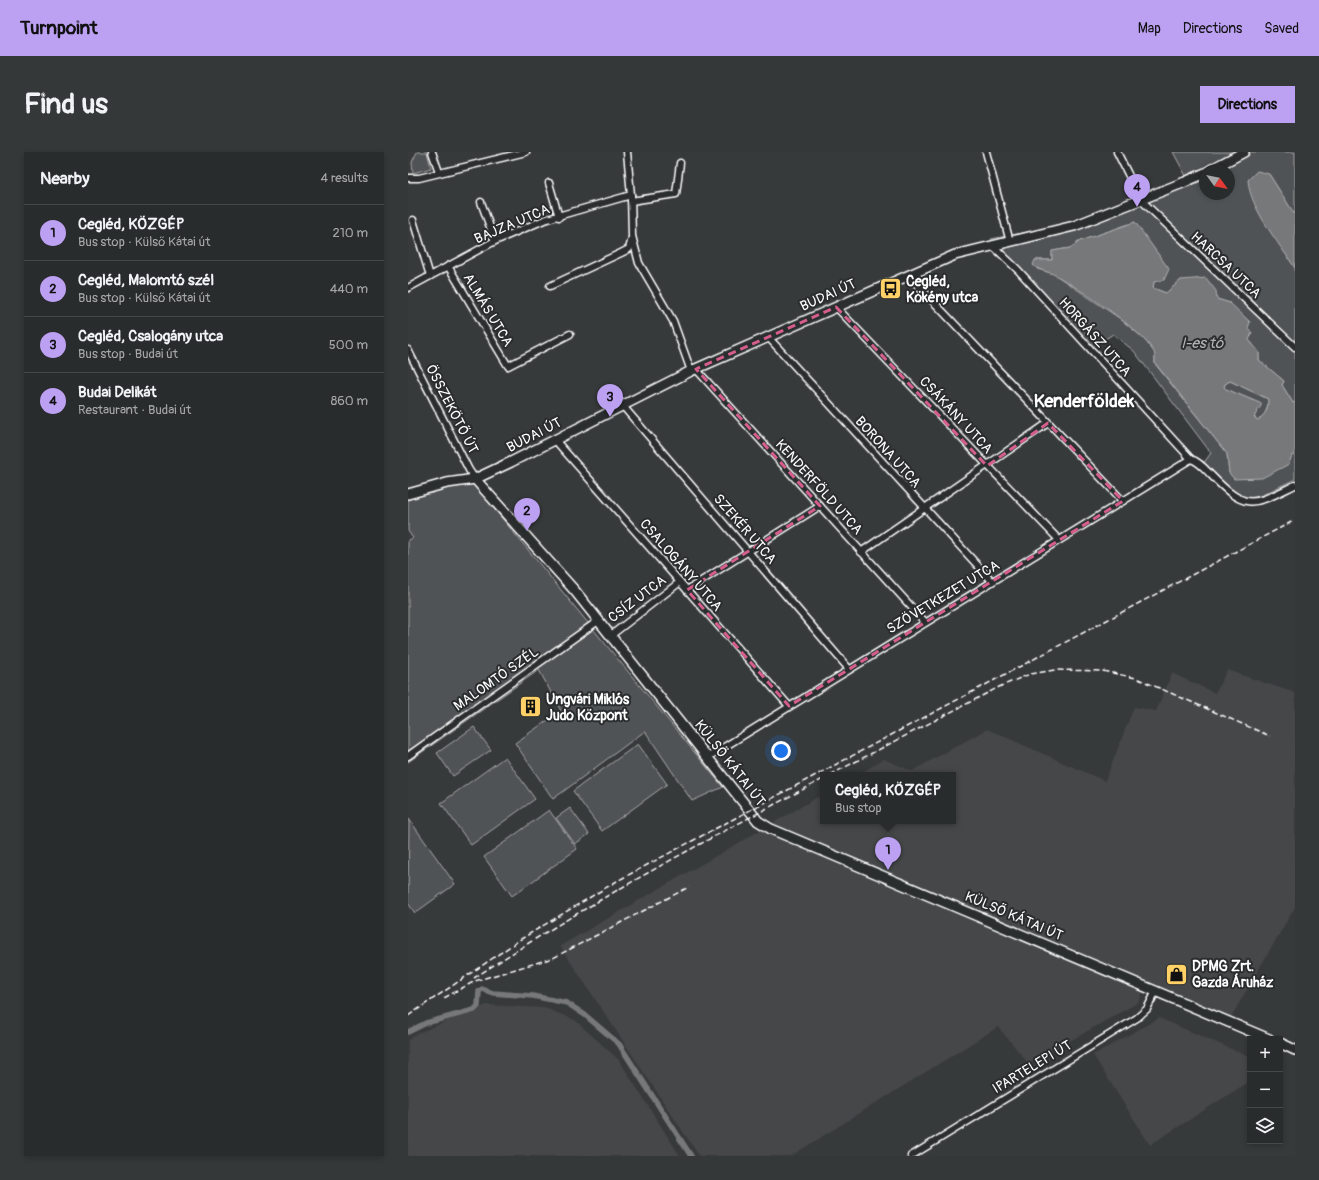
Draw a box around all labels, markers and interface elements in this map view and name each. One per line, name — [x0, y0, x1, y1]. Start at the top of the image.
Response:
text: Turnpoint — [20, 16, 98, 40]
text: Map — [1138, 20, 1161, 37]
text: Directions — [1183, 20, 1242, 37]
text: Saved — [1264, 20, 1299, 37]
button: Directions — [1200, 86, 1295, 123]
text: Find us — [24, 87, 108, 122]
north arrow — [1199, 164, 1235, 200]
text: Nearby — [40, 168, 89, 189]
text: 4 results — [321, 170, 368, 186]
pin: 4 — [1124, 174, 1150, 207]
street label: BAJZA UTCA — [472, 201, 552, 247]
text: Cegléd, KÖZGÉP — [78, 215, 184, 234]
text: 1 — [50, 225, 56, 241]
text: 210 m — [332, 225, 368, 241]
street label: HARCSA UTCA — [1187, 228, 1265, 302]
text: Bus stop · Külső Kátai út — [78, 234, 210, 250]
street label: ALMÁS UTCA — [459, 270, 517, 350]
text: Cegléd, Malomtó szél — [78, 271, 214, 290]
place label: Cegléd, Kökény utca — [906, 273, 979, 306]
street label: BUDAI ÚT — [798, 275, 859, 315]
bus stop icon: Cegléd, Kökény utca — [878, 276, 904, 302]
text: 2 — [49, 281, 57, 297]
text: 440 m — [330, 281, 368, 297]
text: Bus stop · Külső Kátai út — [78, 290, 210, 306]
street label: HORGÁSZ UTCA — [1055, 293, 1136, 380]
text: Cegléd, Csalogány utca — [78, 327, 223, 346]
water label: I-es tó — [1181, 334, 1224, 353]
text: 3 — [49, 337, 57, 353]
text: 500 m — [329, 337, 368, 353]
text: Bus stop · Budai út — [78, 346, 178, 362]
street label: ÖSSZEKÖTŐ ÚT — [422, 361, 483, 457]
street label: CSÁKÁNY UTCA — [916, 372, 997, 457]
text: Budai Delikát — [78, 383, 157, 402]
pin: 3 — [597, 384, 623, 417]
district label: Kenderföldek — [1034, 390, 1135, 413]
text: 4 — [49, 393, 57, 409]
text: 860 m — [331, 393, 368, 409]
text: Restaurant · Budai út — [78, 402, 191, 418]
street label: BORONA UTCA — [852, 413, 924, 491]
street label: BUDAI ÚT — [504, 414, 564, 456]
street label: KENDERFÖLD UTCA — [772, 435, 867, 538]
street label: SZEKÉR UTCA — [710, 490, 781, 567]
pin: 2 — [514, 498, 540, 531]
street label: CSALOGÁNY UTCA — [636, 515, 726, 615]
street label: SZÖVETKEZET UTCA — [883, 556, 1003, 637]
street label: CSÍZ UTCA — [604, 571, 669, 626]
street label: MALOMTÓ SZÉL — [450, 643, 542, 715]
place label: Ungvári Miklós Judo Központ — [546, 691, 630, 724]
building icon: Ungvári Miklós Judo Központ — [517, 694, 543, 720]
street label: KÜLSŐ KÁTAI ÚT — [691, 716, 770, 810]
your location — [771, 741, 791, 761]
popup — [820, 772, 956, 824]
text: Cegléd, KÖZGÉP — [835, 781, 941, 800]
text: Bus stop — [835, 800, 882, 816]
pin: 1 — [875, 837, 901, 870]
street label: KÜLSŐ KÁTAI ÚT — [962, 887, 1066, 944]
place label: DPMG Zrt. Gazda Áruház — [1192, 958, 1274, 991]
shop icon: DPMG Zrt. Gazda Áruház — [1164, 961, 1190, 987]
map controls — [1247, 1036, 1283, 1144]
button: + — [1247, 1036, 1283, 1072]
street label: IPARTELEPI ÚT — [989, 1037, 1075, 1097]
button: − — [1247, 1072, 1283, 1108]
button: layers — [1247, 1108, 1283, 1144]

